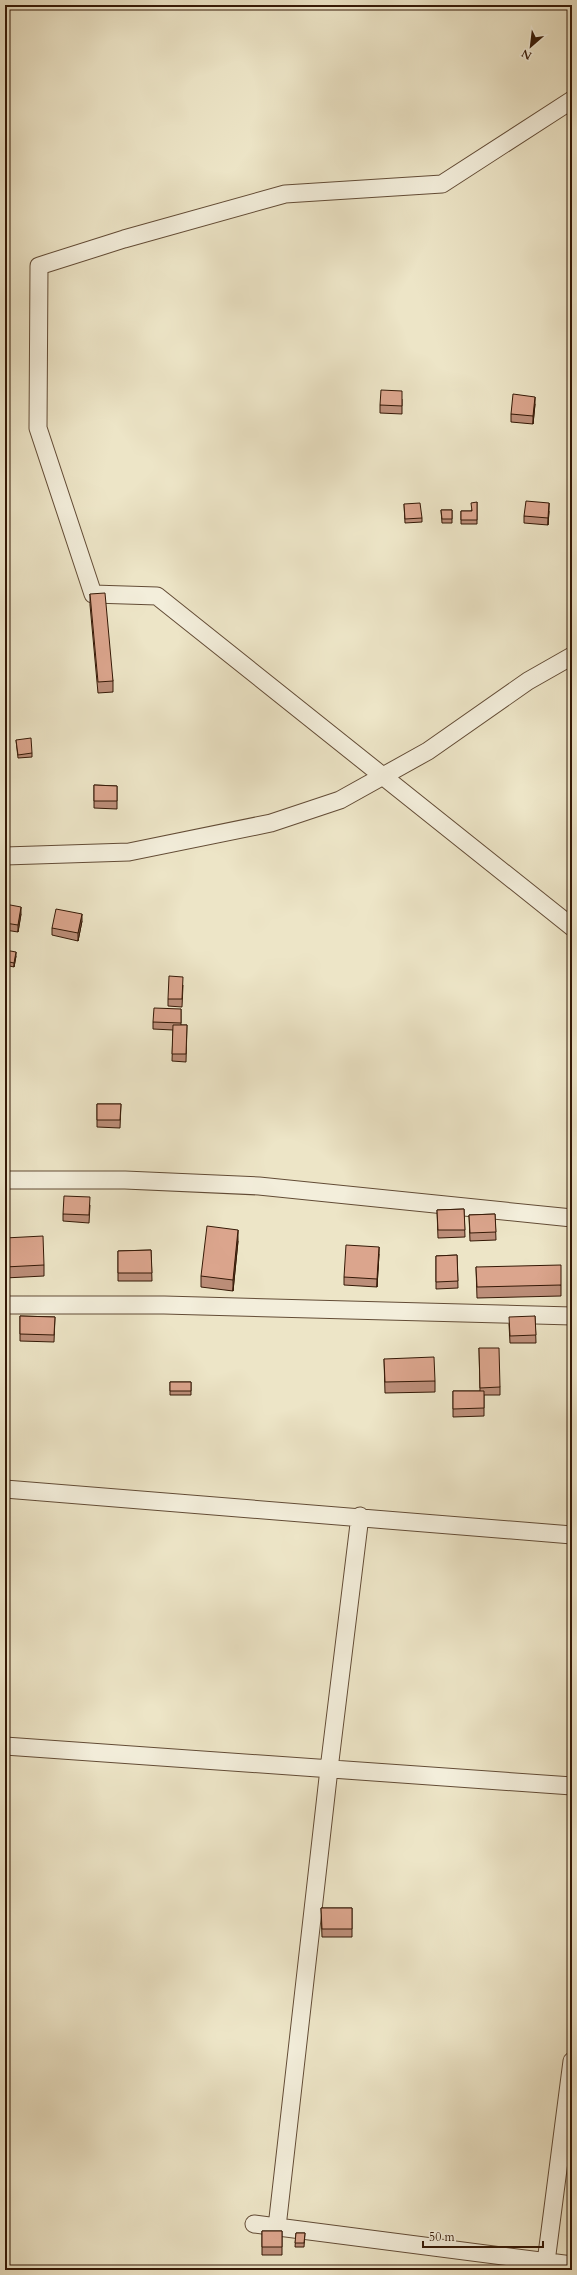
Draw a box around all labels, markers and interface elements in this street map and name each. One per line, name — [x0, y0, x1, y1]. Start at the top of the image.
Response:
north arrow — [511, 26, 551, 66]
text: N — [518, 45, 534, 63]
scale bar — [423, 2223, 543, 2249]
text: 50 m — [429, 2229, 456, 2245]

